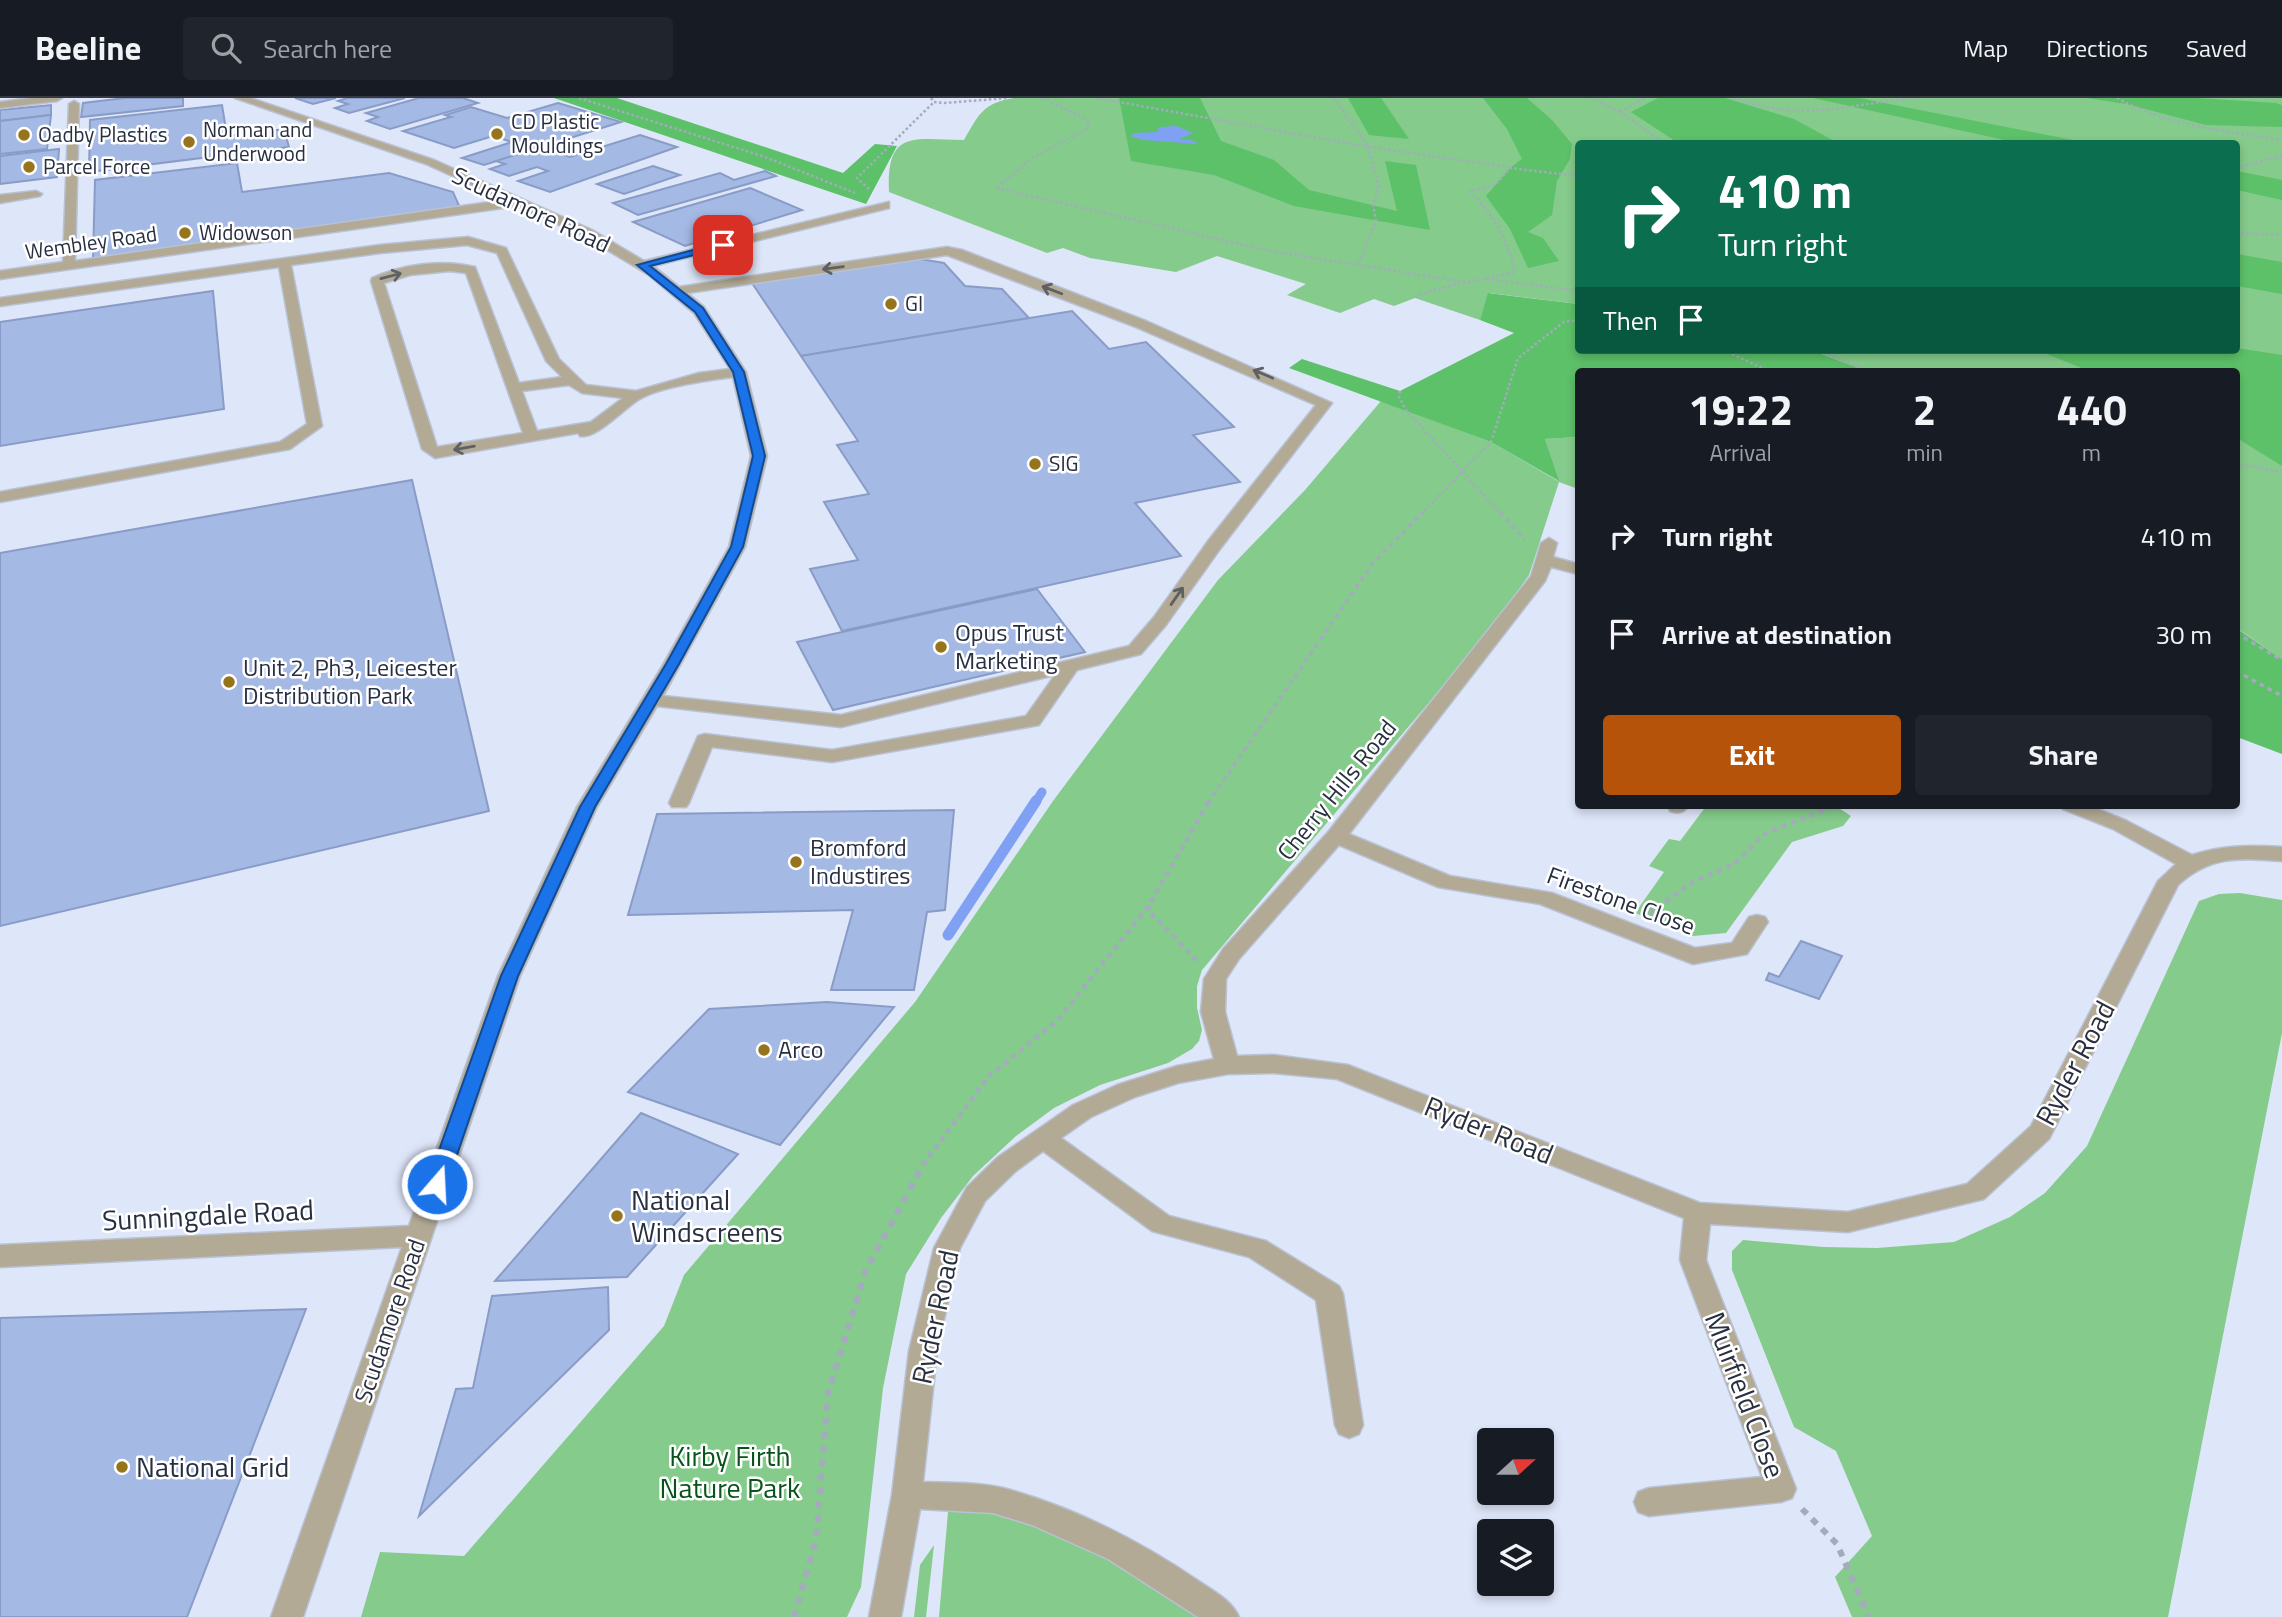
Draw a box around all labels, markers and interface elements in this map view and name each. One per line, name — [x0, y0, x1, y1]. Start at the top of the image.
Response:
search box — [183, 17, 673, 80]
text: Beeline — [35, 23, 141, 73]
icon: search — [207, 29, 245, 67]
text: Search here — [263, 29, 392, 68]
text: Map — [1963, 30, 2008, 66]
text: Directions — [2046, 30, 2148, 66]
text: Saved — [2186, 30, 2247, 66]
place label: CD Plastic Mouldings — [511, 105, 603, 161]
place label: Norman and Underwood — [203, 113, 312, 169]
place label: Oadby Plastics — [38, 118, 168, 150]
marker: CD Plastic Mouldings — [489, 126, 505, 142]
marker: Oadby Plastics — [16, 127, 32, 143]
marker: Norman and Underwood — [181, 134, 197, 150]
place label: Parcel Force — [43, 150, 150, 182]
text: 410 m — [1718, 152, 1852, 227]
street label: Scudamore Road — [446, 157, 617, 262]
marker: Parcel Force — [21, 159, 37, 175]
icon: right — [1603, 168, 1694, 259]
pin — [693, 215, 753, 275]
place label: Widowson — [199, 216, 292, 248]
street label: Wembley Road — [23, 217, 159, 267]
text: Turn right — [1718, 220, 1847, 268]
marker: Widowson — [177, 225, 193, 241]
icon: arrive — [704, 226, 742, 264]
one-way arrow — [822, 262, 845, 275]
one-way arrow — [380, 269, 402, 282]
one-way arrow — [1042, 282, 1064, 295]
place label: GI — [905, 287, 923, 319]
marker: GI — [883, 296, 899, 312]
text: Then — [1603, 301, 1658, 340]
icon: arrive — [1672, 301, 1710, 339]
one-way arrow — [1253, 367, 1274, 380]
text: 19:22 — [1688, 377, 1793, 441]
text: 2 — [1913, 377, 1936, 441]
text: 440 — [2056, 377, 2127, 441]
text: Arrival — [1709, 435, 1772, 470]
text: min — [1906, 435, 1943, 470]
text: m — [2082, 435, 2101, 470]
one-way arrow — [453, 442, 476, 455]
place label: SIG — [1049, 447, 1078, 479]
marker: SIG — [1027, 456, 1043, 472]
icon: right — [1603, 517, 1641, 555]
text: Turn right — [1662, 517, 1773, 556]
text: 410 m — [2141, 517, 2212, 556]
one-way arrow — [1170, 587, 1184, 607]
place label: Opus Trust Marketing — [955, 614, 1064, 678]
icon: arrive — [1603, 615, 1641, 653]
text: Arrive at destination — [1662, 615, 1892, 654]
text: 30 m — [2155, 615, 2212, 654]
marker: Opus Trust Marketing — [933, 639, 949, 655]
place label: Unit 2, Ph3, Leicester Distribution Park — [243, 649, 457, 713]
marker: Unit 2, Ph3, Leicester Distribution Park — [221, 674, 237, 690]
street label: Cherry Hills Road — [1268, 711, 1404, 868]
button: Exit — [1603, 715, 1901, 795]
button: Share — [1915, 715, 2212, 795]
place label: Bromford Industires — [810, 829, 910, 893]
marker: Bromford Industires — [788, 854, 804, 870]
street label: Firestone Close — [1542, 857, 1700, 944]
street label: Ryder Road — [2024, 993, 2125, 1133]
place label: Arco — [778, 1031, 823, 1067]
marker: Arco — [756, 1042, 772, 1058]
street label: Ryder Road — [1418, 1084, 1560, 1175]
position arrow — [400, 1147, 474, 1221]
place label: National Windscreens — [631, 1178, 783, 1253]
street label: Sunningdale Road — [101, 1187, 315, 1242]
marker: National Windscreens — [609, 1208, 625, 1224]
street label: Scudamore Road — [344, 1234, 434, 1407]
street label: Ryder Road — [899, 1246, 970, 1388]
street label: Muirfield Close — [1694, 1306, 1797, 1484]
north arrow — [1477, 1428, 1554, 1505]
map controls — [1477, 1428, 1554, 1596]
park label: Kirby Firth Nature Park — [660, 1434, 800, 1509]
place label: National Grid — [136, 1445, 289, 1488]
marker: National Grid — [114, 1459, 130, 1475]
button: layers — [1477, 1519, 1554, 1596]

